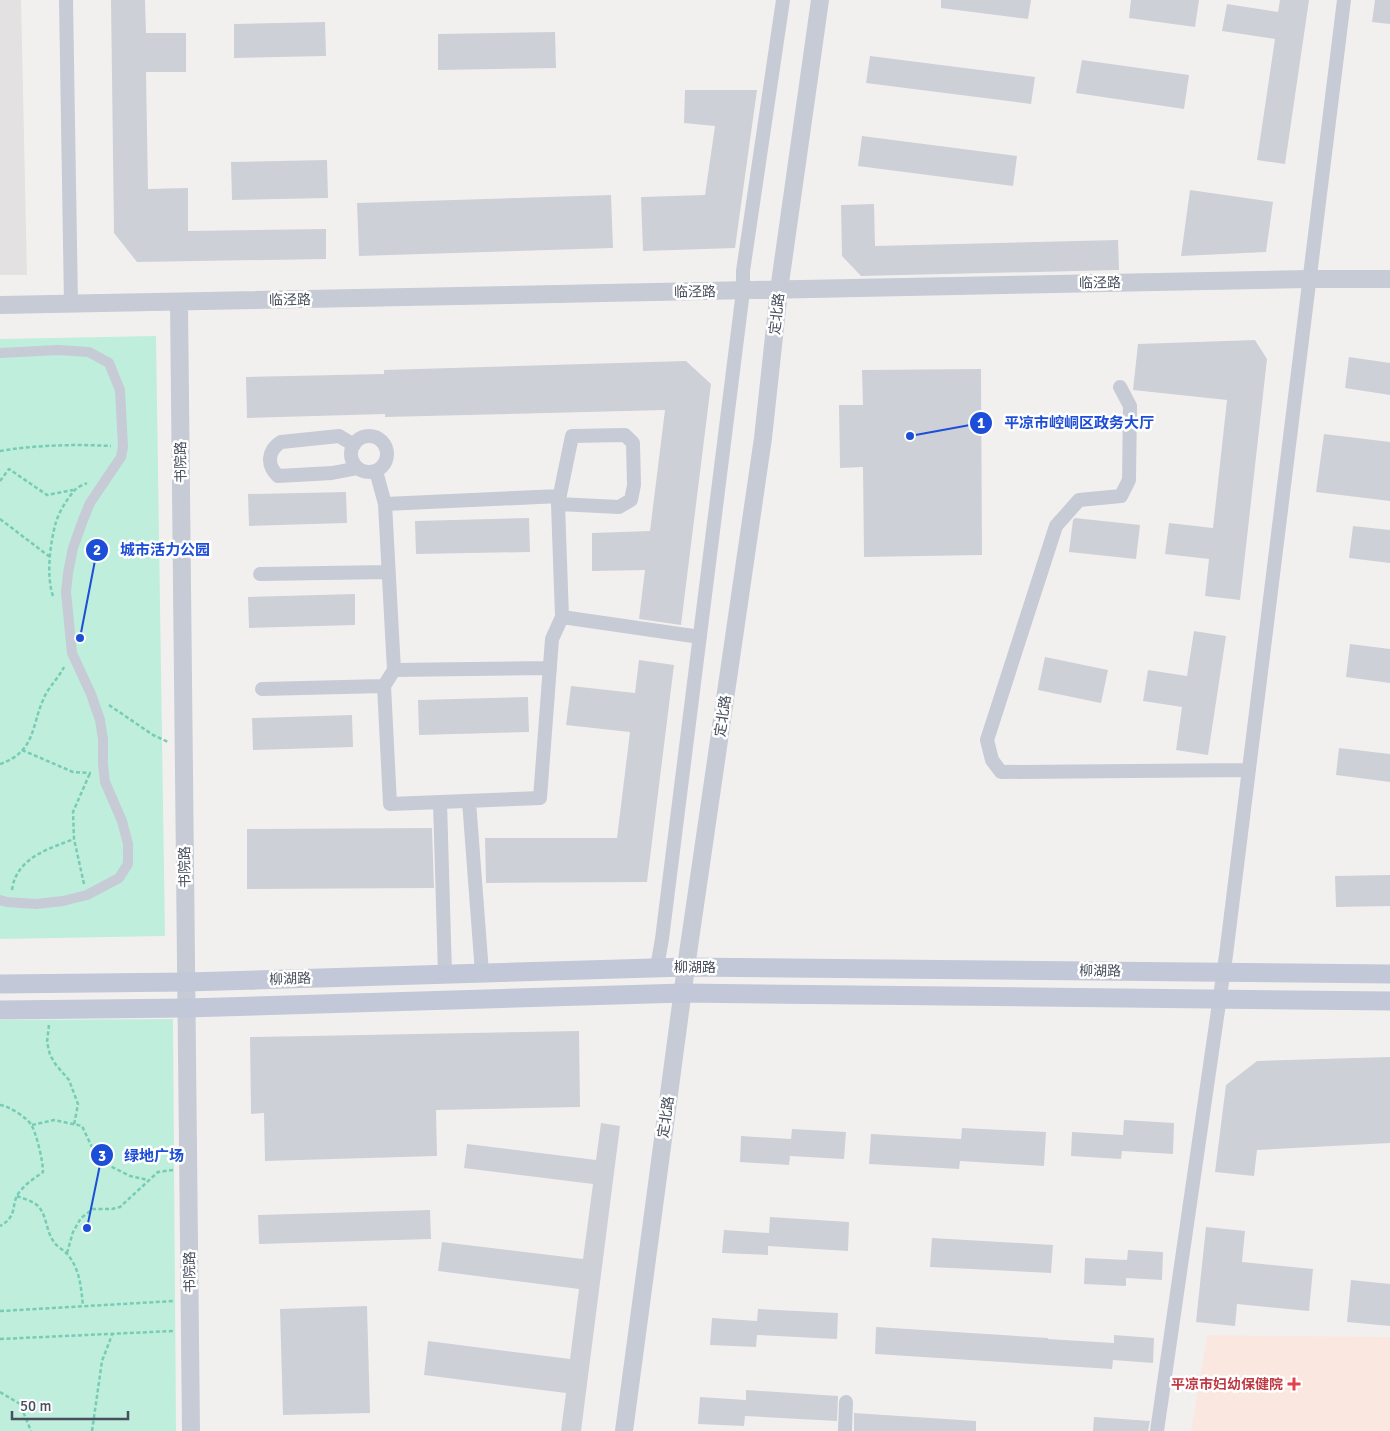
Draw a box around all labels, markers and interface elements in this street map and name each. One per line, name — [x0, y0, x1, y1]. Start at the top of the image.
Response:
street label: 临泾路 — [1079, 274, 1121, 292]
street label: 临泾路 — [674, 283, 716, 301]
street label: 临泾路 — [269, 291, 311, 309]
street label: 定北路 — [766, 292, 788, 336]
callout: 平凉市崆峒区政务大厅 — [969, 408, 1164, 438]
text: 1 — [977, 414, 985, 432]
text: 平凉市崆峒区政务大厅 — [1004, 414, 1154, 432]
street label: 书院路 — [172, 441, 190, 483]
callout: 城市活力公园 — [85, 535, 220, 565]
text: 2 — [93, 541, 101, 559]
text: 城市活力公园 — [120, 541, 210, 559]
street label: 定北路 — [712, 694, 734, 738]
street label: 书院路 — [176, 846, 194, 888]
street label: 柳湖路 — [674, 959, 716, 976]
street label: 柳湖路 — [1079, 962, 1121, 980]
street label: 柳湖路 — [269, 970, 311, 988]
street label: 定北路 — [655, 1095, 677, 1139]
callout: 绿地广场 — [89, 1140, 194, 1170]
text: 3 — [98, 1147, 106, 1165]
text: 绿地广场 — [124, 1147, 184, 1165]
street label: 书院路 — [181, 1251, 199, 1293]
place label: 平凉市妇幼保健院 — [1171, 1376, 1283, 1393]
marker: 平凉市妇幼保健院 — [1287, 1377, 1301, 1391]
scale bar — [12, 1388, 129, 1420]
text: 50 m — [20, 1397, 51, 1415]

